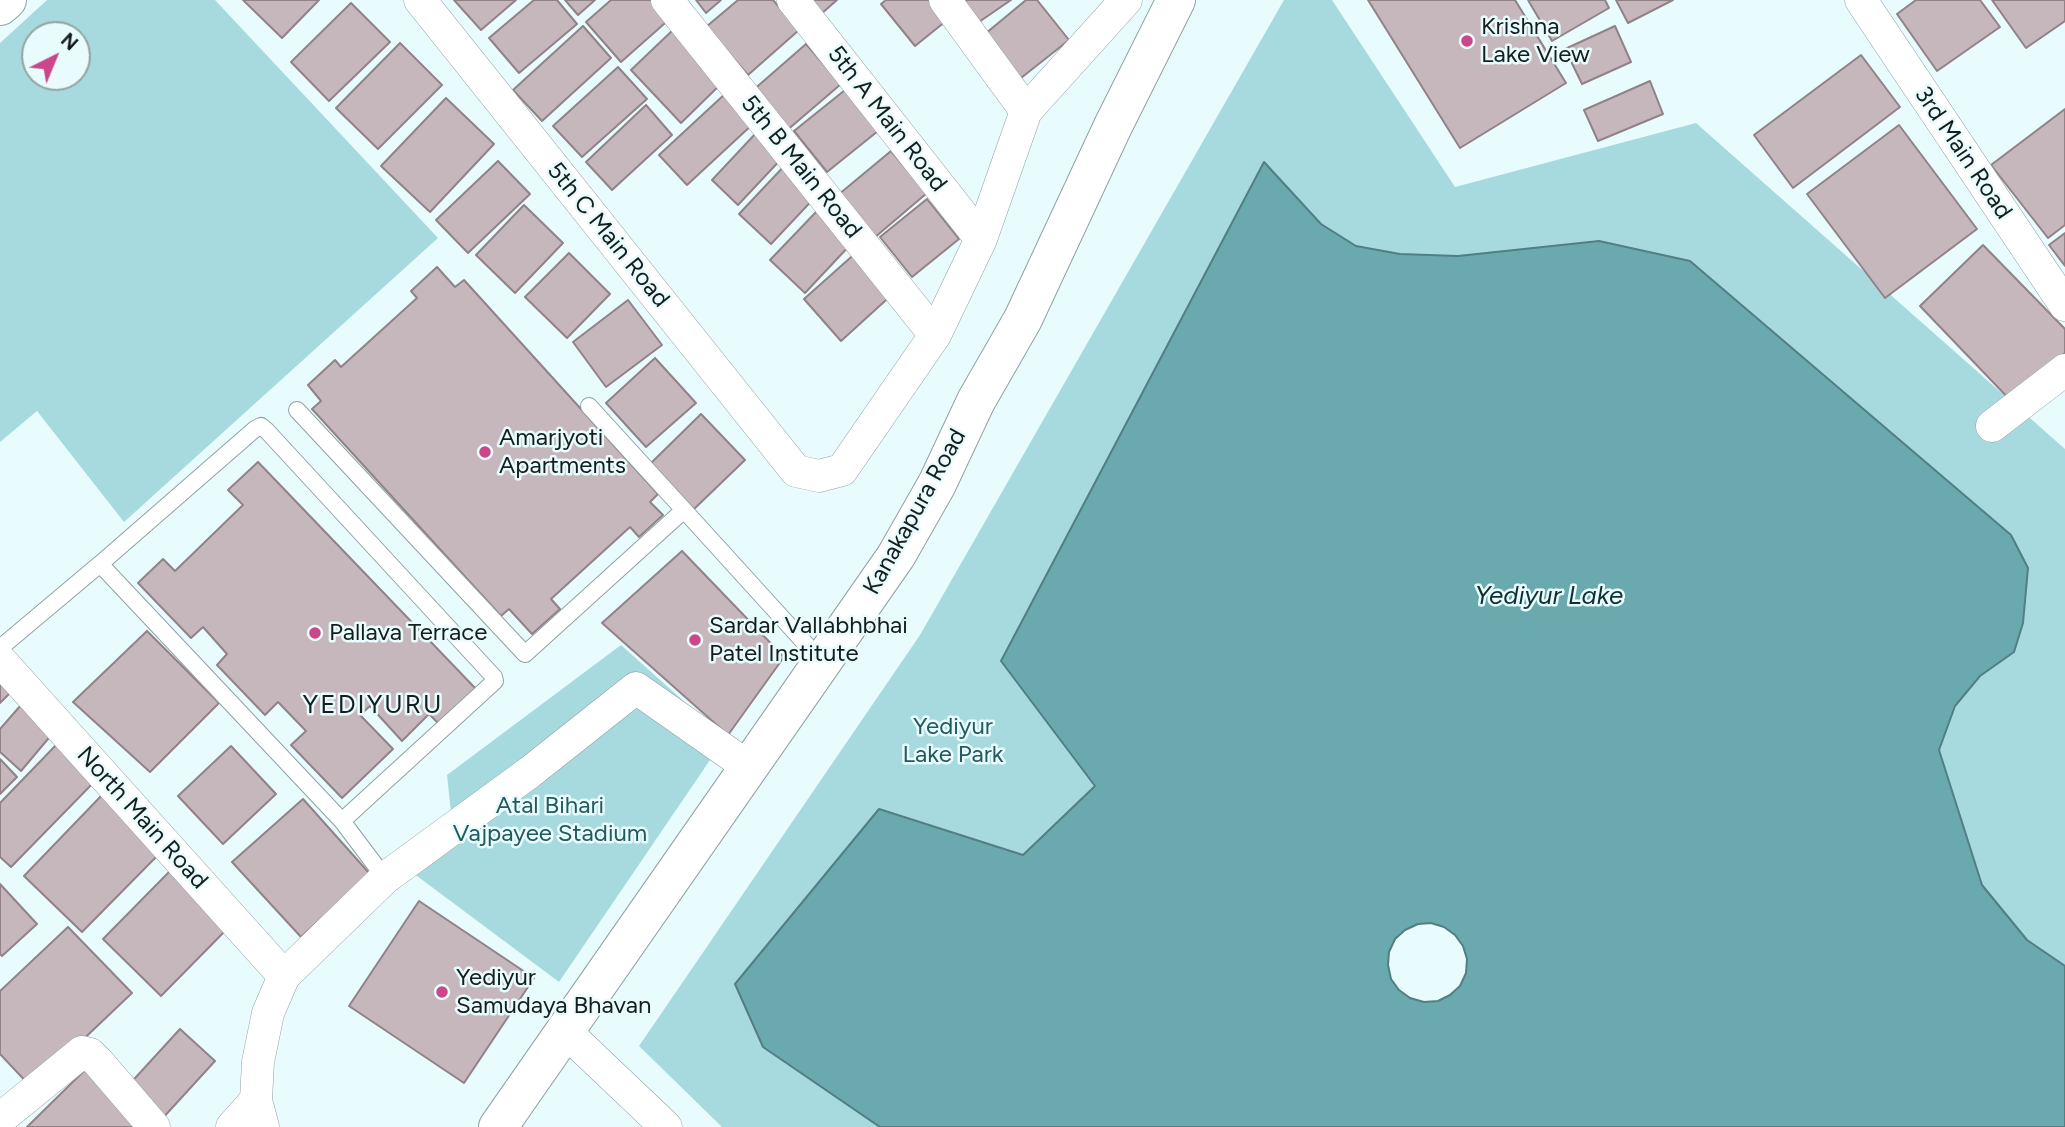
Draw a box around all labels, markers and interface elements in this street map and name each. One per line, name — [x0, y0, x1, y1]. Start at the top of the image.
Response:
place label: Krishna Lake View — [1481, 13, 1590, 69]
north arrow — [21, 21, 91, 91]
text: N — [56, 28, 83, 55]
marker: Krishna Lake View — [1459, 33, 1475, 49]
street label: 5th A Main Road — [821, 40, 953, 198]
street label: 3rd Main Road — [1908, 81, 2018, 225]
street label: 5th B Main Road — [735, 90, 867, 244]
street label: 5th C Main Road — [541, 157, 675, 313]
place label: Amarjyoti Apartments — [499, 424, 626, 480]
street label: Kanakapura Road — [858, 424, 972, 600]
marker: Amarjyoti Apartments — [477, 444, 493, 460]
water label: Yediyur Lake — [1475, 580, 1623, 612]
place label: Sardar Vallabhbhai Patel Institute — [709, 612, 908, 668]
place label: Pallava Terrace — [329, 619, 487, 647]
marker: Pallava Terrace — [307, 625, 323, 641]
marker: Sardar Vallabhbhai Patel Institute — [687, 632, 703, 648]
district label: YEDIYURU — [304, 689, 442, 721]
park label: Yediyur Lake Park — [903, 713, 1003, 769]
street label: North Main Road — [71, 741, 213, 895]
park label: Atal Bihari Vajpayee Stadium — [453, 792, 647, 848]
place label: Yediyur Samudaya Bhavan — [456, 964, 651, 1020]
marker: Yediyur Samudaya Bhavan — [434, 984, 450, 1000]

